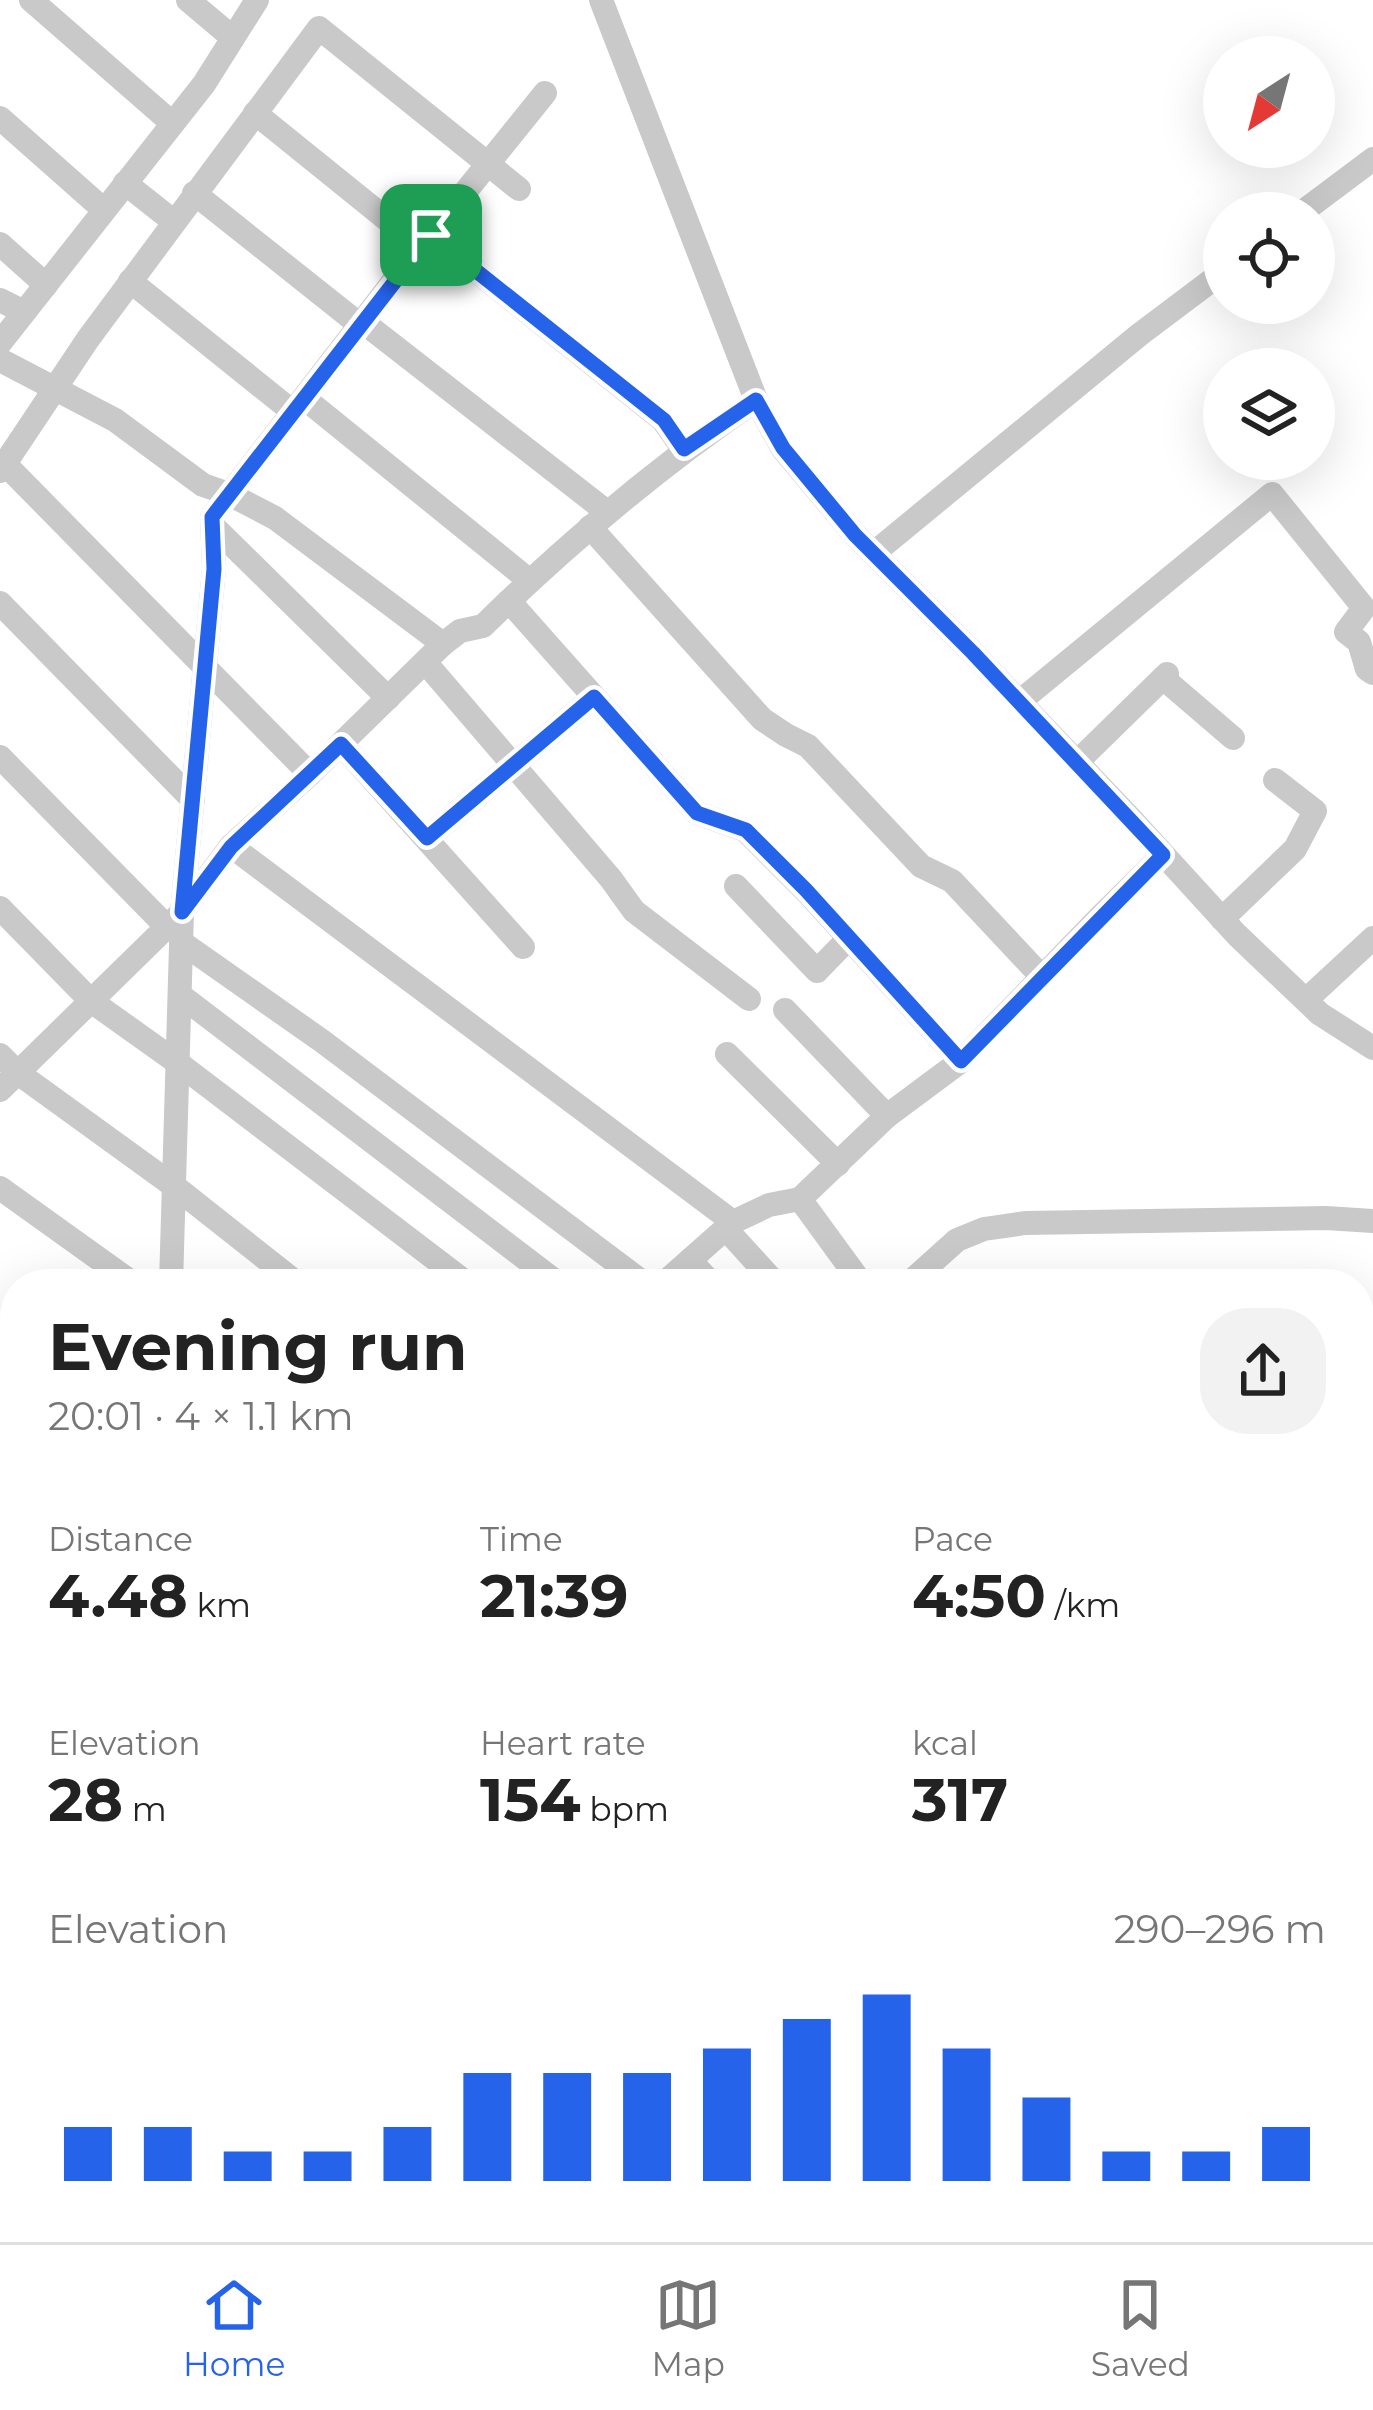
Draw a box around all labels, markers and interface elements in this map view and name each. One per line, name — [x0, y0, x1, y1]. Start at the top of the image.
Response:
north arrow — [1203, 36, 1335, 168]
map controls — [1203, 36, 1335, 480]
pin — [380, 184, 482, 286]
button: locate — [1203, 192, 1335, 324]
icon: arrive — [398, 202, 464, 268]
button: layers — [1203, 348, 1335, 480]
text: Evening run — [48, 1306, 468, 1387]
button: share — [1200, 1308, 1326, 1434]
text: 20:01 · 4 × 1.1 km — [48, 1392, 354, 1440]
text: Distance — [48, 1519, 193, 1559]
text: Time — [480, 1519, 563, 1559]
text: Pace — [912, 1519, 993, 1559]
text: 4.48 — [48, 1559, 188, 1632]
text: 21:39 — [480, 1559, 628, 1632]
text: 4:50 — [912, 1559, 1046, 1632]
text: km — [188, 1585, 251, 1625]
text: /km — [1046, 1585, 1120, 1625]
text: Elevation — [48, 1723, 201, 1763]
text: Heart rate — [480, 1723, 646, 1763]
text: kcal — [912, 1723, 978, 1763]
text: 28 — [48, 1763, 123, 1836]
text: 154 — [480, 1763, 581, 1836]
text: 317 — [912, 1763, 1008, 1836]
text: m — [123, 1789, 167, 1829]
text: bpm — [581, 1789, 669, 1829]
text: Elevation — [48, 1905, 228, 1953]
text: 290–296 m — [1114, 1905, 1326, 1953]
tab: Home — [183, 2272, 285, 2384]
tab: Map — [651, 2272, 725, 2384]
tab: Saved — [1091, 2272, 1190, 2384]

